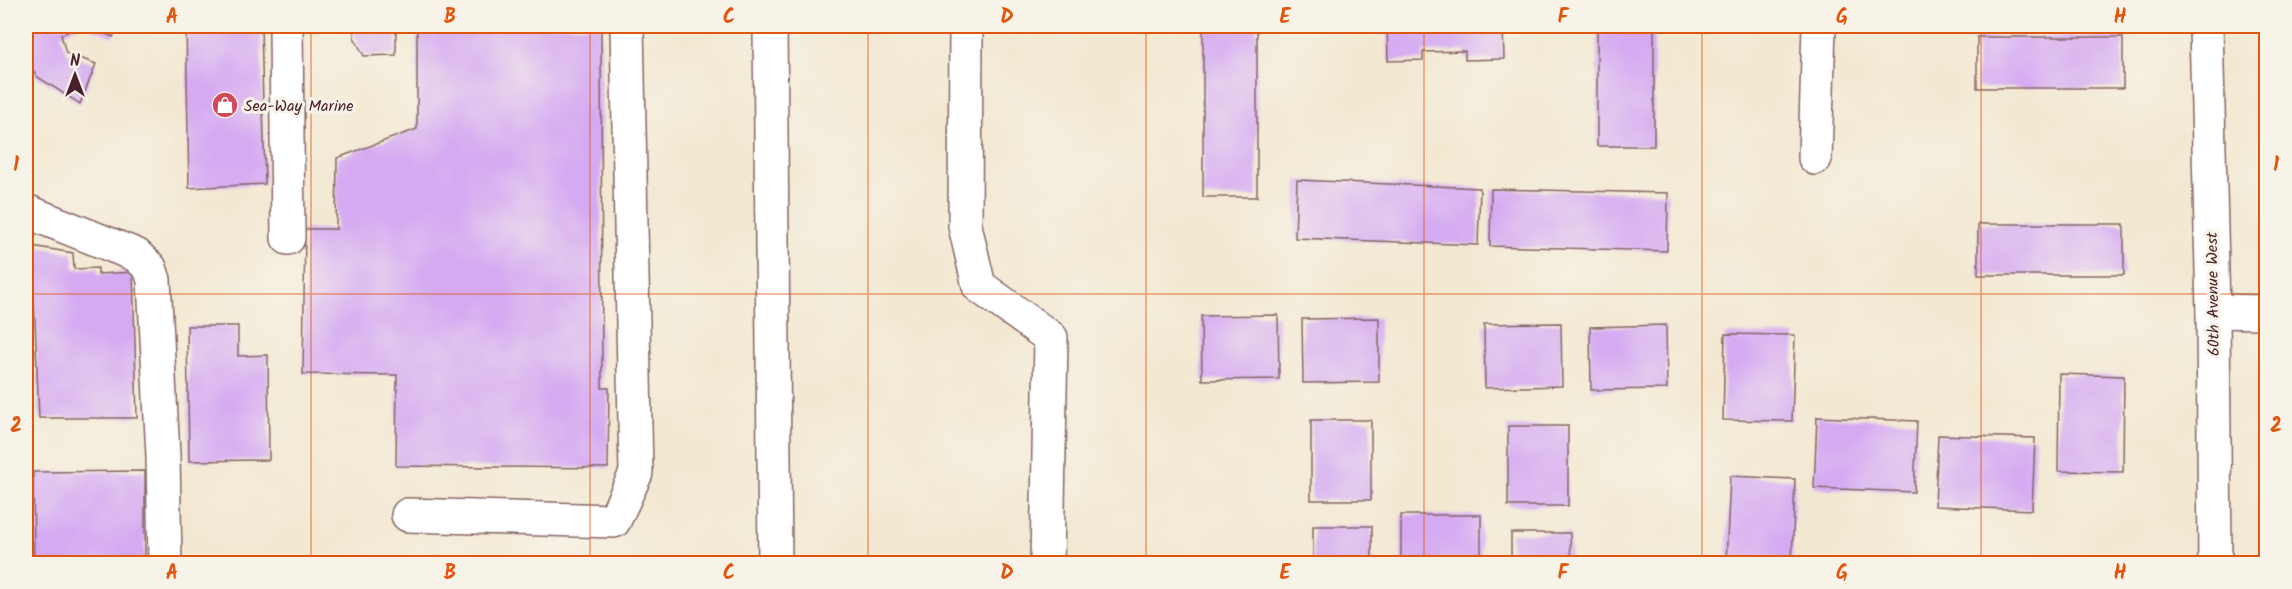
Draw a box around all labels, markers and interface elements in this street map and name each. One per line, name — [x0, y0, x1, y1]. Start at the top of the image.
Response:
text: A — [166, 2, 178, 34]
text: B — [444, 2, 456, 34]
text: C — [723, 2, 735, 34]
text: D — [1000, 2, 1014, 34]
text: E — [1279, 2, 1291, 34]
text: F — [1558, 2, 1570, 34]
text: G — [1836, 2, 1848, 34]
text: H — [2113, 2, 2127, 34]
north arrow — [45, 45, 105, 105]
text: N — [70, 49, 80, 74]
shop icon: Sea-Way Marine — [210, 90, 240, 120]
place label: Sea-Way Marine — [244, 94, 353, 119]
text: 1 — [13, 150, 19, 182]
text: 1 — [2273, 150, 2279, 182]
street label: 60th Avenue West — [2200, 231, 2227, 356]
text: 2 — [10, 411, 22, 443]
text: 2 — [2270, 411, 2282, 443]
text: A — [166, 558, 178, 589]
text: B — [444, 558, 456, 589]
text: C — [723, 558, 735, 589]
text: D — [1000, 558, 1014, 589]
text: E — [1279, 558, 1291, 589]
text: F — [1558, 558, 1570, 589]
text: G — [1836, 558, 1848, 589]
text: H — [2113, 558, 2127, 589]

